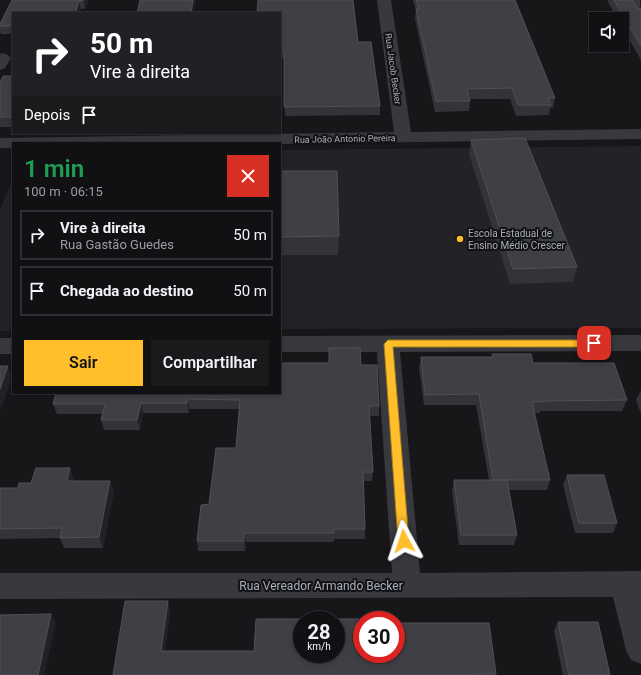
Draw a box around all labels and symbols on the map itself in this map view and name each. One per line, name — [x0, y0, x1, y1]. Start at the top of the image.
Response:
street label: Rua Jacob Becker — [383, 33, 403, 105]
street label: Rua João Antonio Pereira — [294, 133, 396, 145]
place label: Escola Estadual de Ensino Médio Crescer — [468, 228, 566, 251]
marker: Escola Estadual de Ensino Médio Crescer — [455, 234, 465, 244]
pin — [577, 326, 611, 360]
position arrow — [383, 520, 425, 562]
street label: Rua Vereador Armando Becker — [239, 579, 403, 593]
speed limit sign: 30 — [353, 611, 405, 663]

